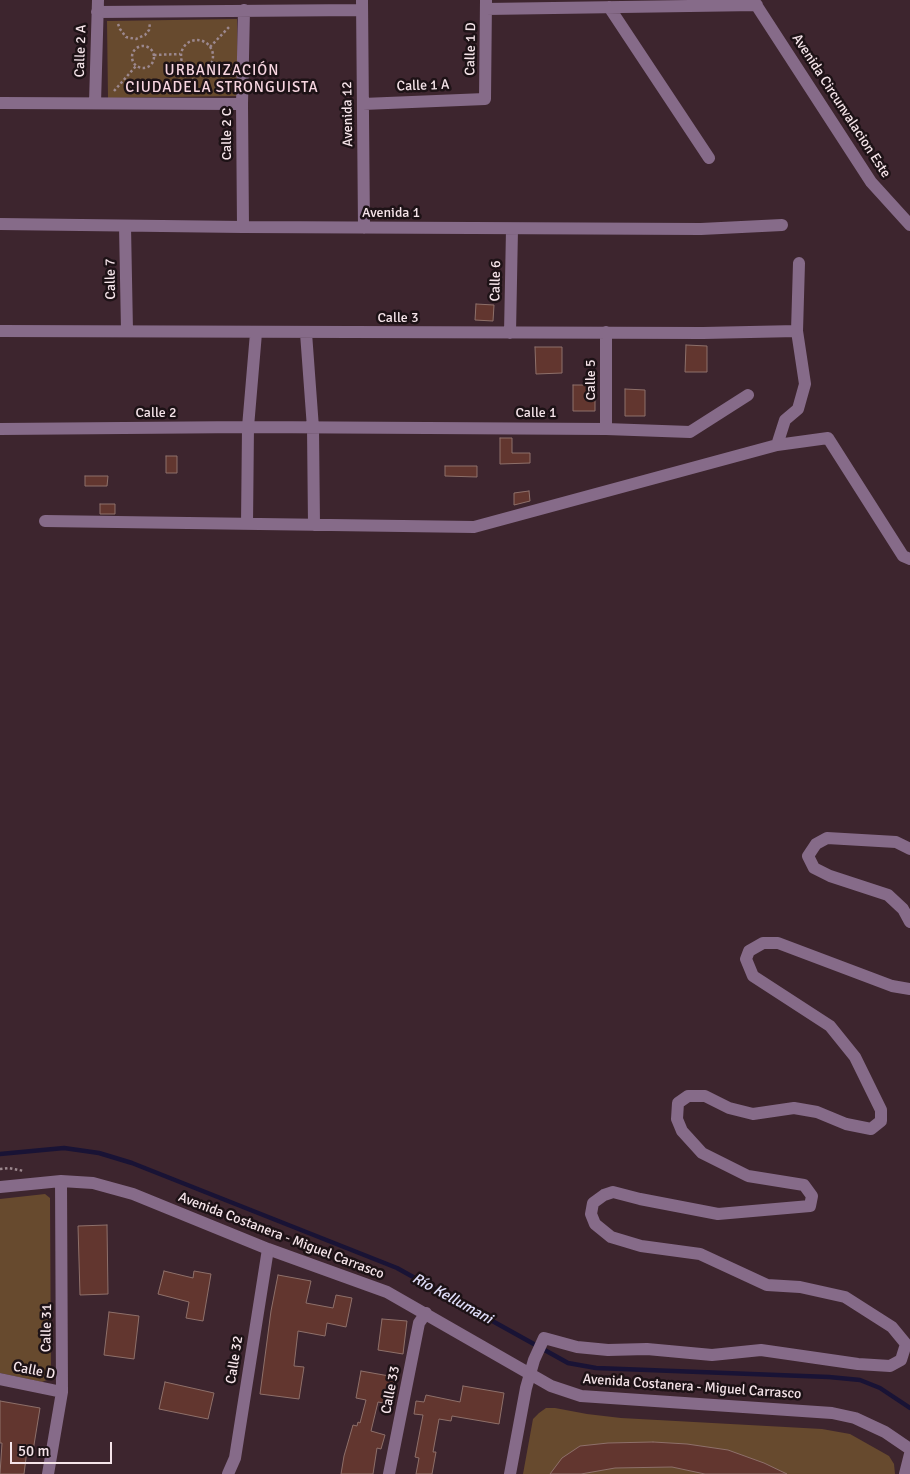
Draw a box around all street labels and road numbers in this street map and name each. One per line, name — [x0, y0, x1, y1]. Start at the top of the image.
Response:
street label: Calle 1 D — [462, 22, 480, 76]
street label: Calle 2 A — [72, 24, 90, 78]
street label: Avenida Circunvalacion Este — [788, 31, 894, 181]
street label: Calle 1 A — [396, 77, 450, 95]
street label: Avenida 12 — [339, 81, 357, 147]
street label: Calle 2 C — [219, 108, 235, 160]
street label: Avenida 1 — [362, 205, 420, 221]
street label: Calle 7 — [102, 258, 120, 300]
street label: Calle 6 — [487, 260, 505, 302]
street label: Calle 3 — [377, 310, 419, 326]
street label: Calle 5 — [583, 359, 599, 401]
street label: Calle 2 — [135, 405, 177, 421]
street label: Calle 1 — [515, 405, 557, 421]
street label: Avenida Costanera - Miguel Carrasco — [176, 1189, 386, 1283]
street label: Calle 31 — [38, 1304, 56, 1352]
street label: Calle 32 — [223, 1335, 247, 1385]
street label: Calle D — [12, 1359, 56, 1383]
street label: Calle 33 — [378, 1365, 404, 1415]
street label: Avenida Costanera - Miguel Carrasco — [582, 1371, 802, 1403]

